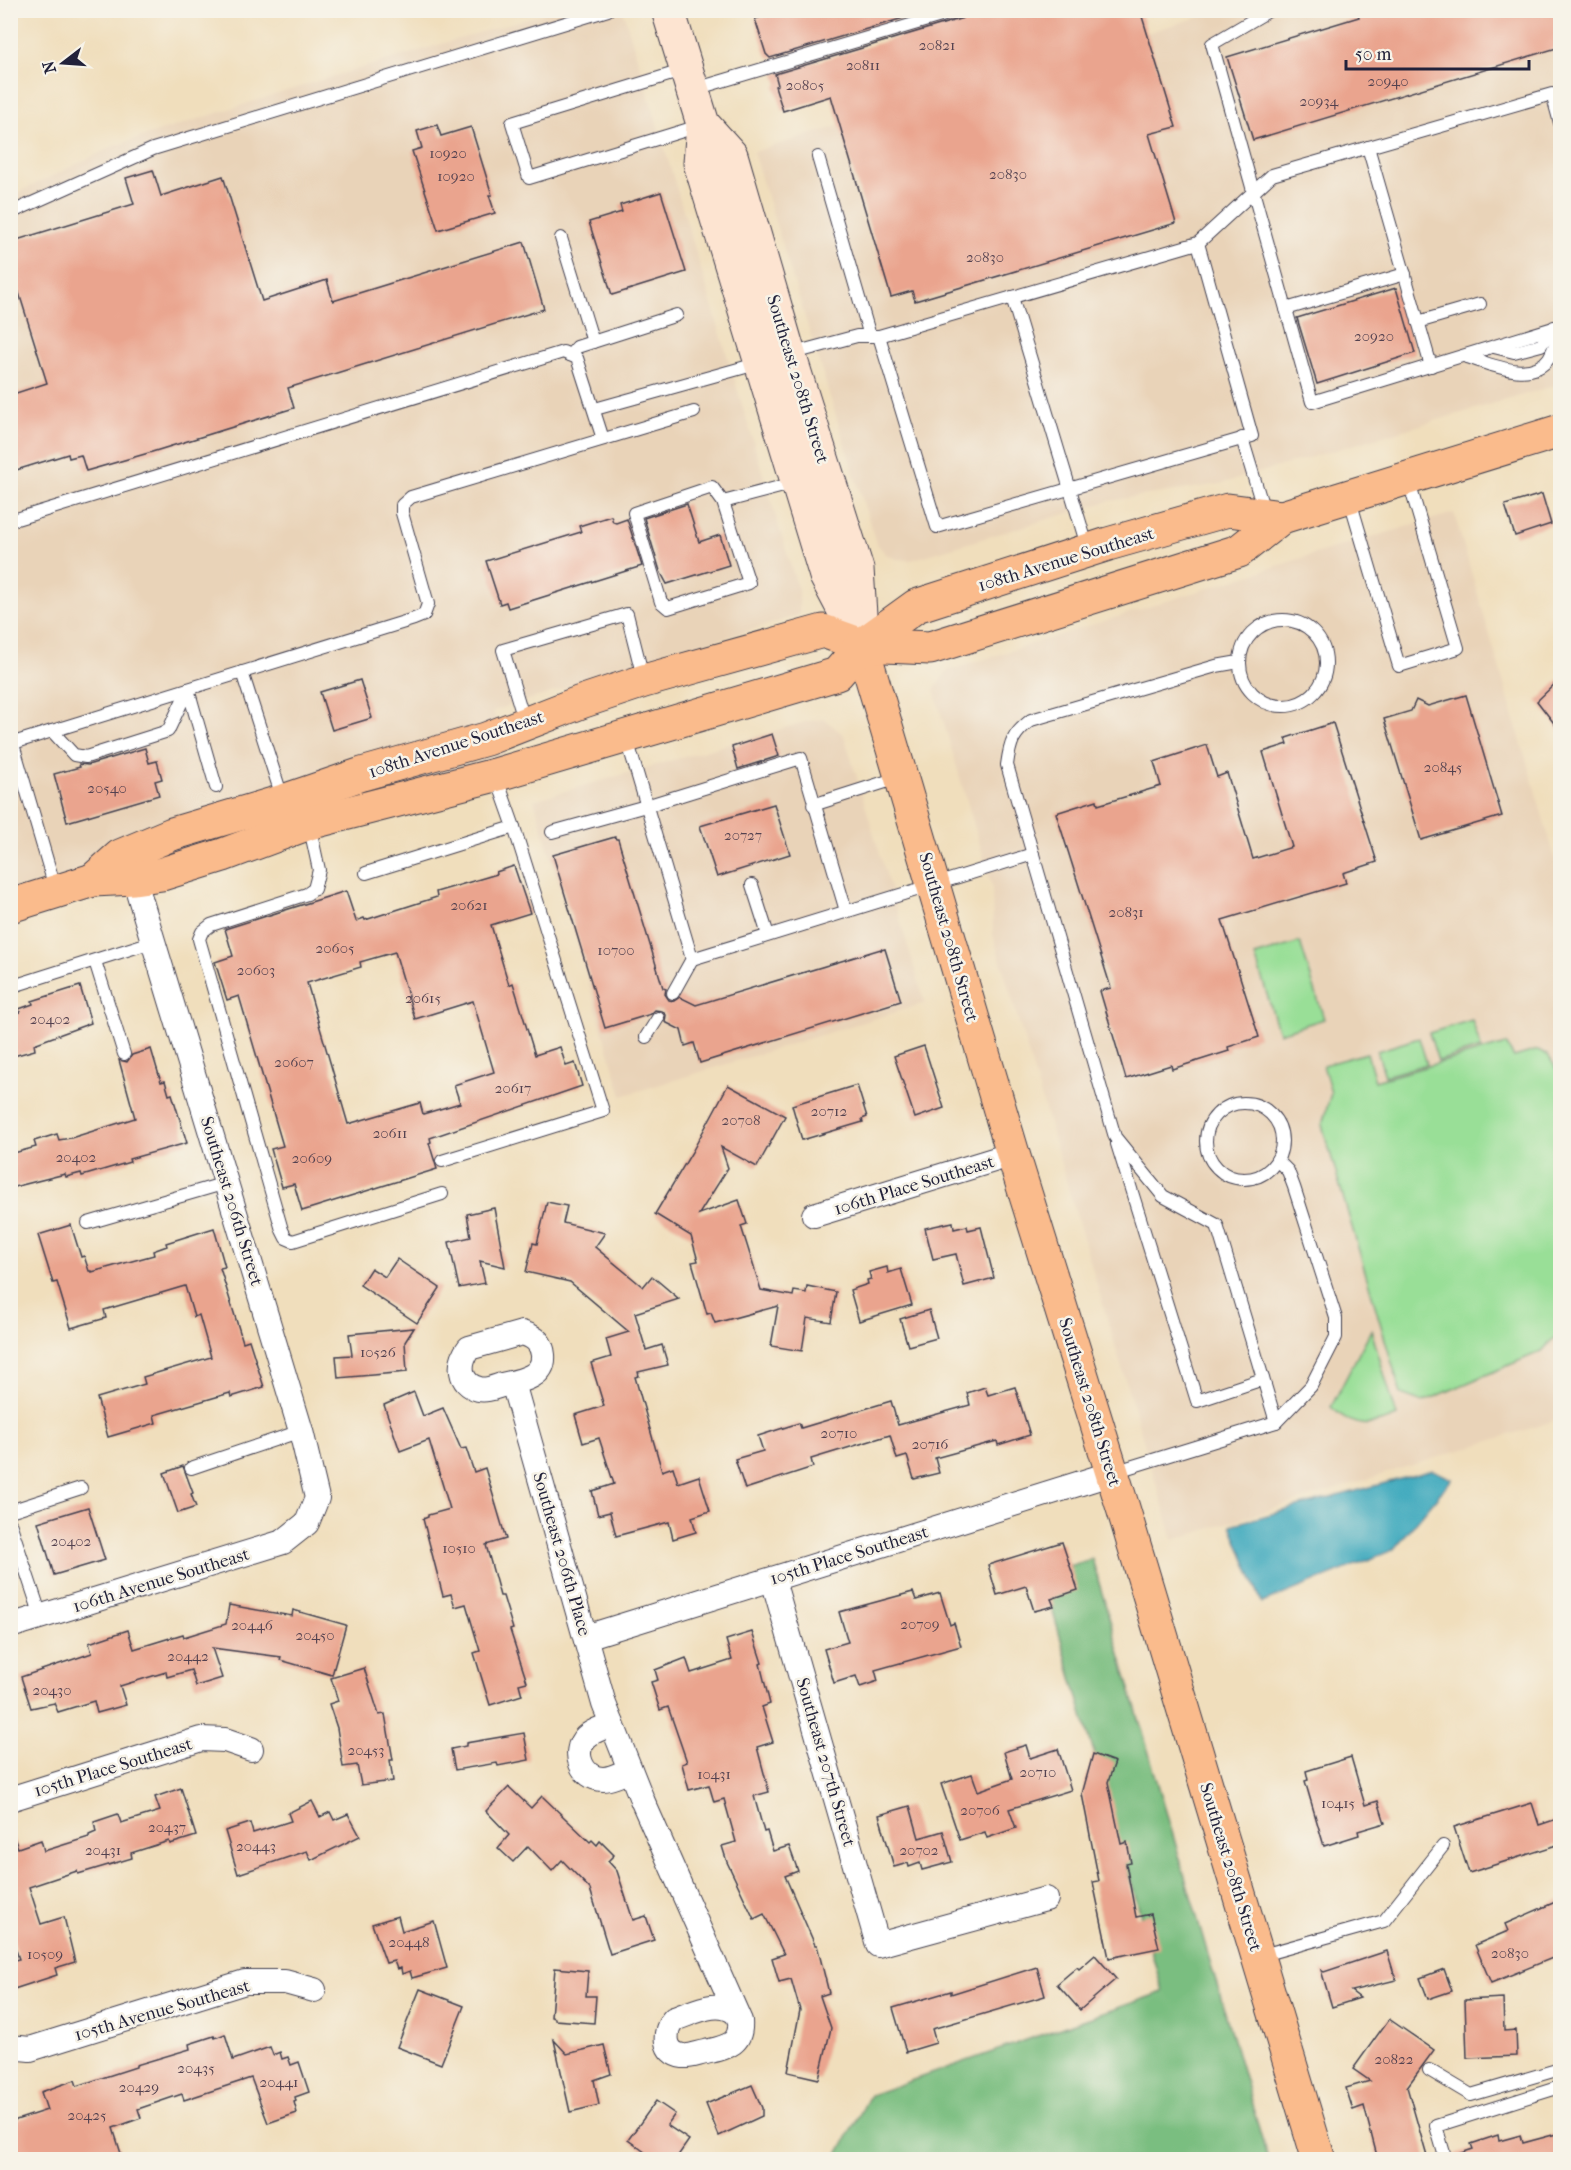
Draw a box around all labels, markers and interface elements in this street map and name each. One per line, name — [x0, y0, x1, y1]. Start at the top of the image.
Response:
north arrow — [33, 33, 93, 93]
scale bar — [1346, 33, 1529, 71]
house number: 20821 — [919, 36, 955, 54]
text: 50 m — [1355, 44, 1392, 65]
house number: 20811 — [846, 56, 880, 74]
text: N — [38, 58, 60, 76]
house number: 20940 — [1368, 72, 1408, 90]
house number: 20805 — [786, 76, 824, 94]
house number: 20934 — [1300, 92, 1340, 110]
house number: 10920 — [429, 144, 467, 162]
house number: 20830 — [989, 165, 1027, 183]
house number: 10920 — [437, 167, 475, 185]
house number: 20830 — [966, 248, 1004, 266]
street label: Southeast 208th Street — [762, 292, 833, 466]
house number: 20920 — [1354, 327, 1394, 345]
street label: 108th Avenue Southeast — [976, 523, 1157, 596]
street label: 108th Avenue Southeast — [366, 706, 547, 783]
house number: 20845 — [1424, 758, 1462, 776]
house number: 20540 — [87, 779, 127, 797]
house number: 20727 — [724, 826, 762, 844]
street label: Southeast 208th Street — [914, 850, 983, 1025]
house number: 20621 — [450, 896, 488, 914]
house number: 20831 — [1108, 903, 1144, 921]
house number: 20605 — [316, 939, 354, 957]
house number: 10700 — [597, 941, 635, 959]
house number: 20603 — [237, 961, 275, 979]
house number: 20615 — [405, 989, 441, 1007]
house number: 20402 — [30, 1010, 71, 1028]
house number: 20607 — [274, 1053, 314, 1071]
house number: 20617 — [495, 1079, 531, 1097]
house number: 20712 — [811, 1102, 847, 1120]
house number: 20708 — [722, 1111, 761, 1129]
street label: Southeast 206th Street — [196, 1114, 267, 1289]
house number: 20611 — [373, 1124, 407, 1142]
house number: 20402 — [56, 1148, 97, 1166]
house number: 20609 — [292, 1149, 332, 1167]
street label: 106th Place Southeast — [832, 1151, 997, 1220]
street label: Southeast 208th Street — [1054, 1315, 1125, 1489]
house number: 10526 — [360, 1343, 397, 1361]
house number: 20710 — [821, 1424, 857, 1442]
house number: 20716 — [912, 1435, 949, 1453]
street label: Southeast 206th Place — [528, 1470, 595, 1639]
street label: 105th Place Southeast — [767, 1521, 931, 1590]
house number: 20402 — [51, 1532, 92, 1550]
house number: 10510 — [442, 1539, 476, 1557]
street label: 106th Avenue Southeast — [70, 1543, 252, 1617]
house number: 20709 — [900, 1615, 940, 1633]
house number: 20446 — [231, 1616, 274, 1634]
house number: 20450 — [295, 1626, 335, 1644]
house number: 20442 — [167, 1647, 209, 1665]
street label: Southeast 207th Street — [791, 1675, 860, 1850]
house number: 20430 — [32, 1681, 72, 1699]
street label: 105th Place Southeast — [31, 1733, 195, 1802]
house number: 20453 — [348, 1741, 384, 1759]
house number: 20710 — [1020, 1763, 1056, 1781]
house number: 10431 — [697, 1765, 731, 1783]
street label: Southeast 208th Street — [1195, 1780, 1266, 1954]
house number: 10415 — [1321, 1794, 1355, 1812]
house number: 20706 — [960, 1801, 1001, 1819]
house number: 20437 — [148, 1818, 186, 1836]
house number: 20443 — [236, 1837, 276, 1855]
house number: 20431 — [85, 1841, 121, 1859]
house number: 20702 — [899, 1841, 939, 1859]
house number: 20448 — [388, 1933, 430, 1951]
house number: 20830 — [1491, 1944, 1529, 1962]
house number: 10509 — [27, 1945, 63, 1963]
street label: 105th Avenue Southeast — [72, 1975, 253, 2046]
house number: 20822 — [1375, 2050, 1414, 2068]
house number: 20435 — [177, 2059, 215, 2077]
house number: 20441 — [260, 2073, 298, 2091]
house number: 20429 — [119, 2078, 159, 2096]
house number: 20425 — [68, 2106, 106, 2124]

